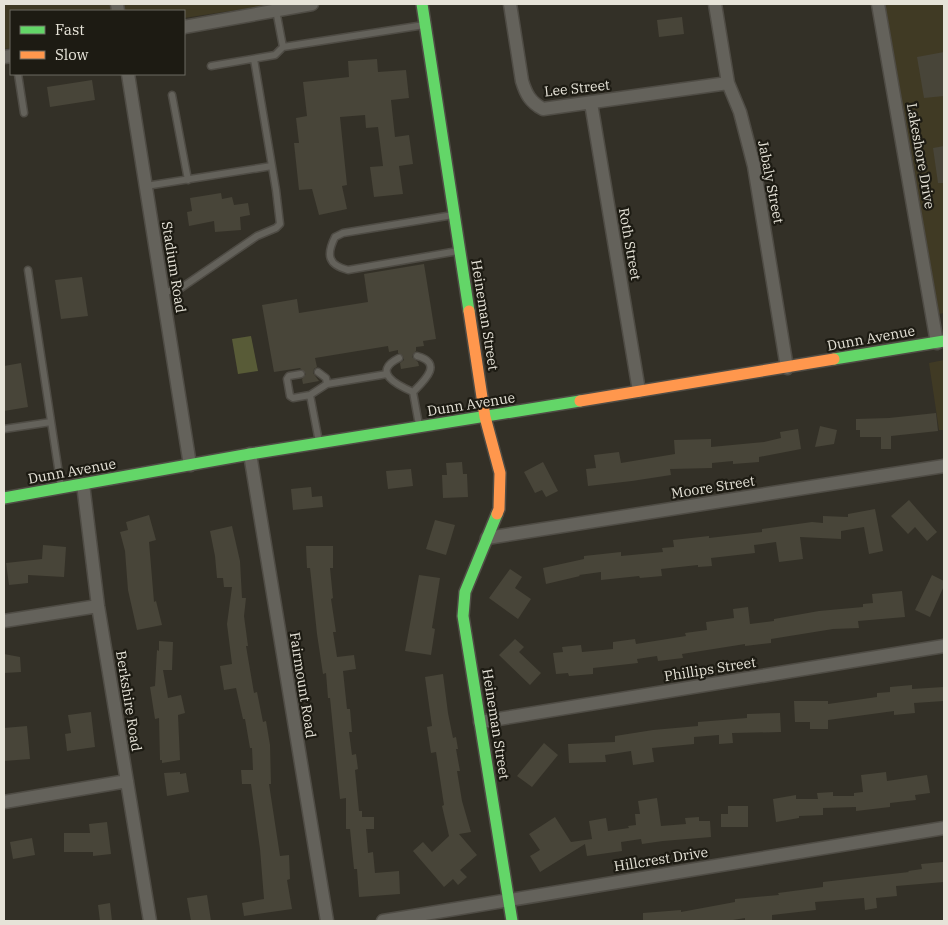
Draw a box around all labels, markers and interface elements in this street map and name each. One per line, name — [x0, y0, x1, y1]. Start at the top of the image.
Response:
legend — [10, 10, 185, 75]
text: Fast — [55, 20, 85, 39]
text: Slow — [55, 45, 89, 64]
street label: Lee Street — [543, 76, 611, 100]
street label: Lakeshore Drive — [903, 102, 939, 210]
street label: Jabaly Street — [754, 139, 788, 225]
street label: Roth Street — [615, 206, 645, 282]
street label: Stadium Road — [158, 220, 190, 315]
street label: Heineman Street — [467, 258, 503, 372]
street label: Dunn Avenue — [826, 321, 916, 355]
street label: Dunn Avenue — [426, 388, 516, 420]
street label: Dunn Avenue — [27, 454, 117, 488]
street label: Moore Street — [670, 471, 756, 502]
street label: Fairmount Road — [286, 631, 320, 740]
street label: Berkshire Road — [112, 649, 146, 753]
street label: Phillips Street — [663, 653, 757, 685]
street label: Heineman Street — [478, 667, 514, 781]
street label: Hillcrest Drive — [613, 843, 709, 875]

